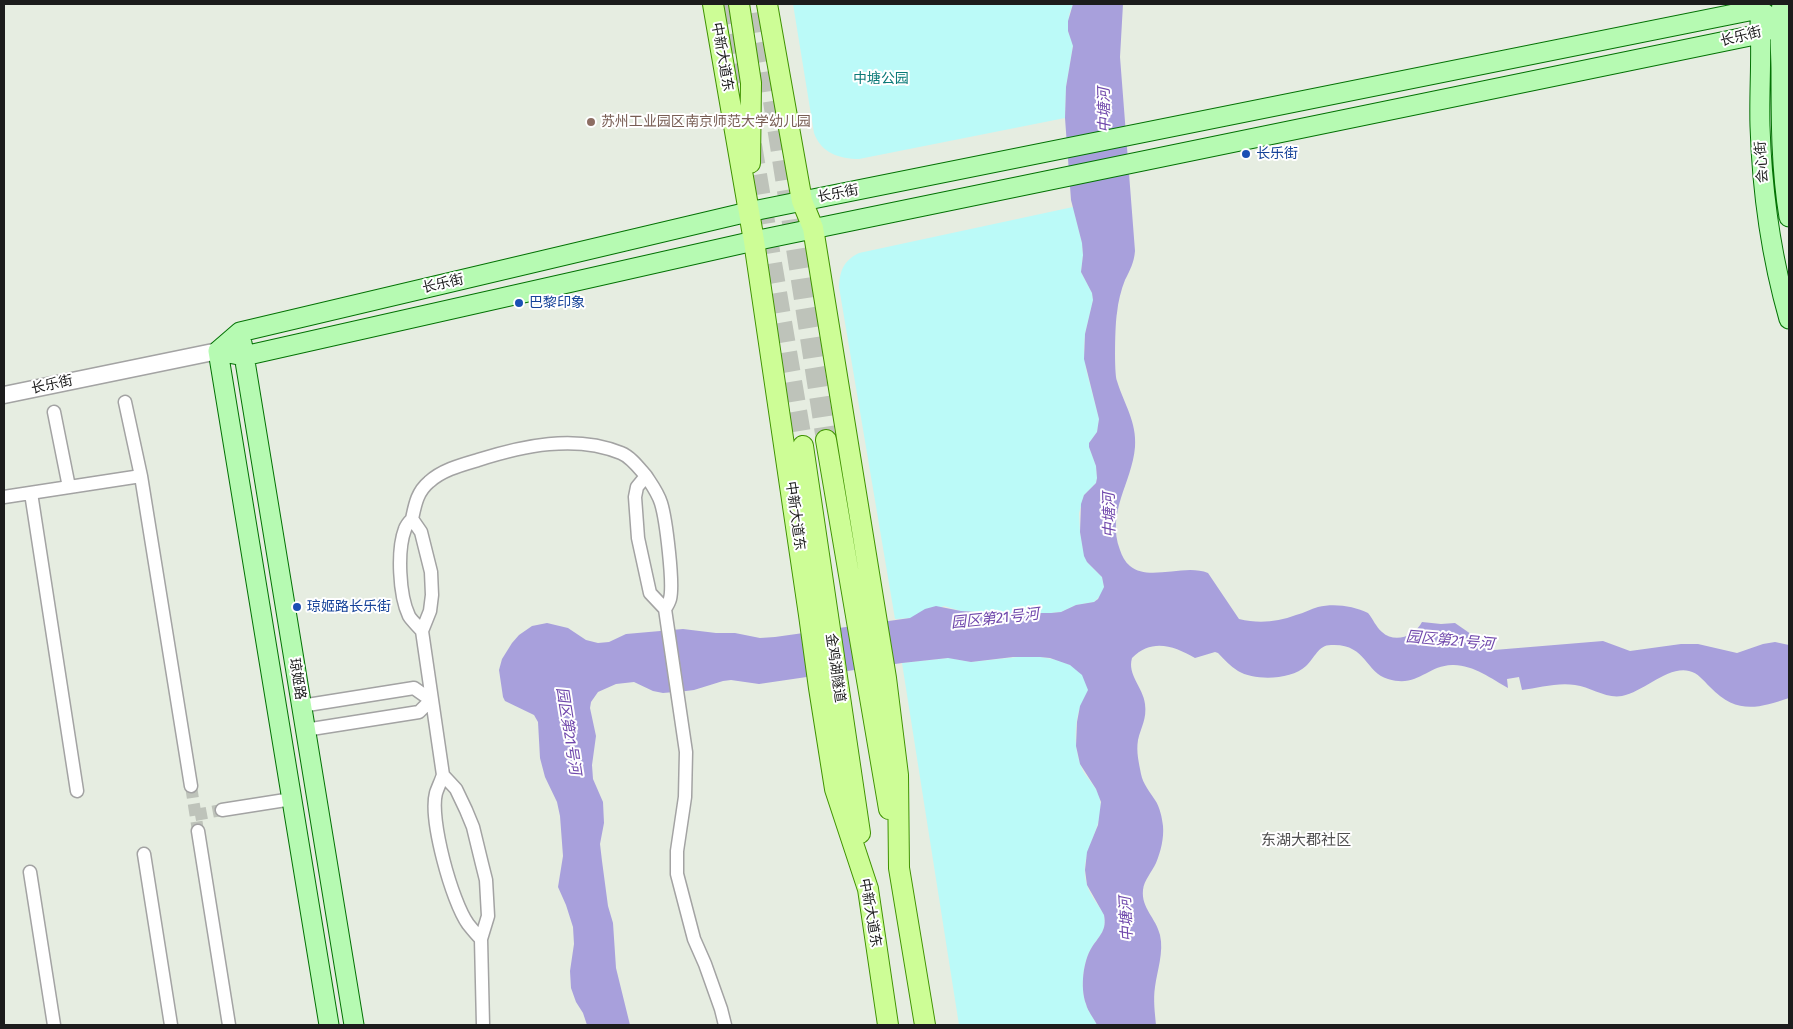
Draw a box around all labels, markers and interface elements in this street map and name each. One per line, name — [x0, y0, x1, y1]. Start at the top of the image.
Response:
street label: 中新大道东 — [708, 21, 736, 93]
street label: 长乐街 — [1719, 24, 1763, 50]
park label: 中塘公园 — [853, 71, 909, 87]
water label: 中塘河 — [1096, 87, 1114, 133]
place label: 苏州工业园区南京师范大学幼儿园 — [601, 114, 811, 130]
marker: 苏州工业园区南京师范大学幼儿园 — [585, 116, 597, 128]
street label: 会心街 — [1752, 140, 1772, 184]
place label: 长乐街 — [1256, 146, 1298, 162]
marker: 长乐街 — [1240, 148, 1252, 160]
street label: 长乐街 — [816, 182, 860, 206]
street label: 长乐街 — [421, 271, 465, 297]
place label: 巴黎印象 — [529, 295, 585, 311]
marker: 巴黎印象 — [513, 297, 525, 309]
street label: 长乐街 — [30, 372, 74, 398]
street label: 中新大道东 — [782, 480, 808, 552]
water label: 中塘河 — [1101, 492, 1119, 538]
place label: 琼姬路长乐街 — [307, 599, 391, 615]
marker: 琼姬路长乐街 — [291, 601, 303, 613]
water label: 园区第21号河 — [950, 605, 1040, 633]
water label: 园区第21号河 — [1405, 628, 1495, 654]
street label: 金鸡湖隧道 — [822, 632, 848, 704]
street label: 琼姬路 — [285, 657, 309, 701]
water label: 园区第21号河 — [552, 686, 584, 776]
district label: 东湖大郡社区 — [1261, 832, 1351, 850]
street label: 中新大道东 — [856, 877, 884, 949]
water label: 中塘河 — [1117, 896, 1137, 942]

